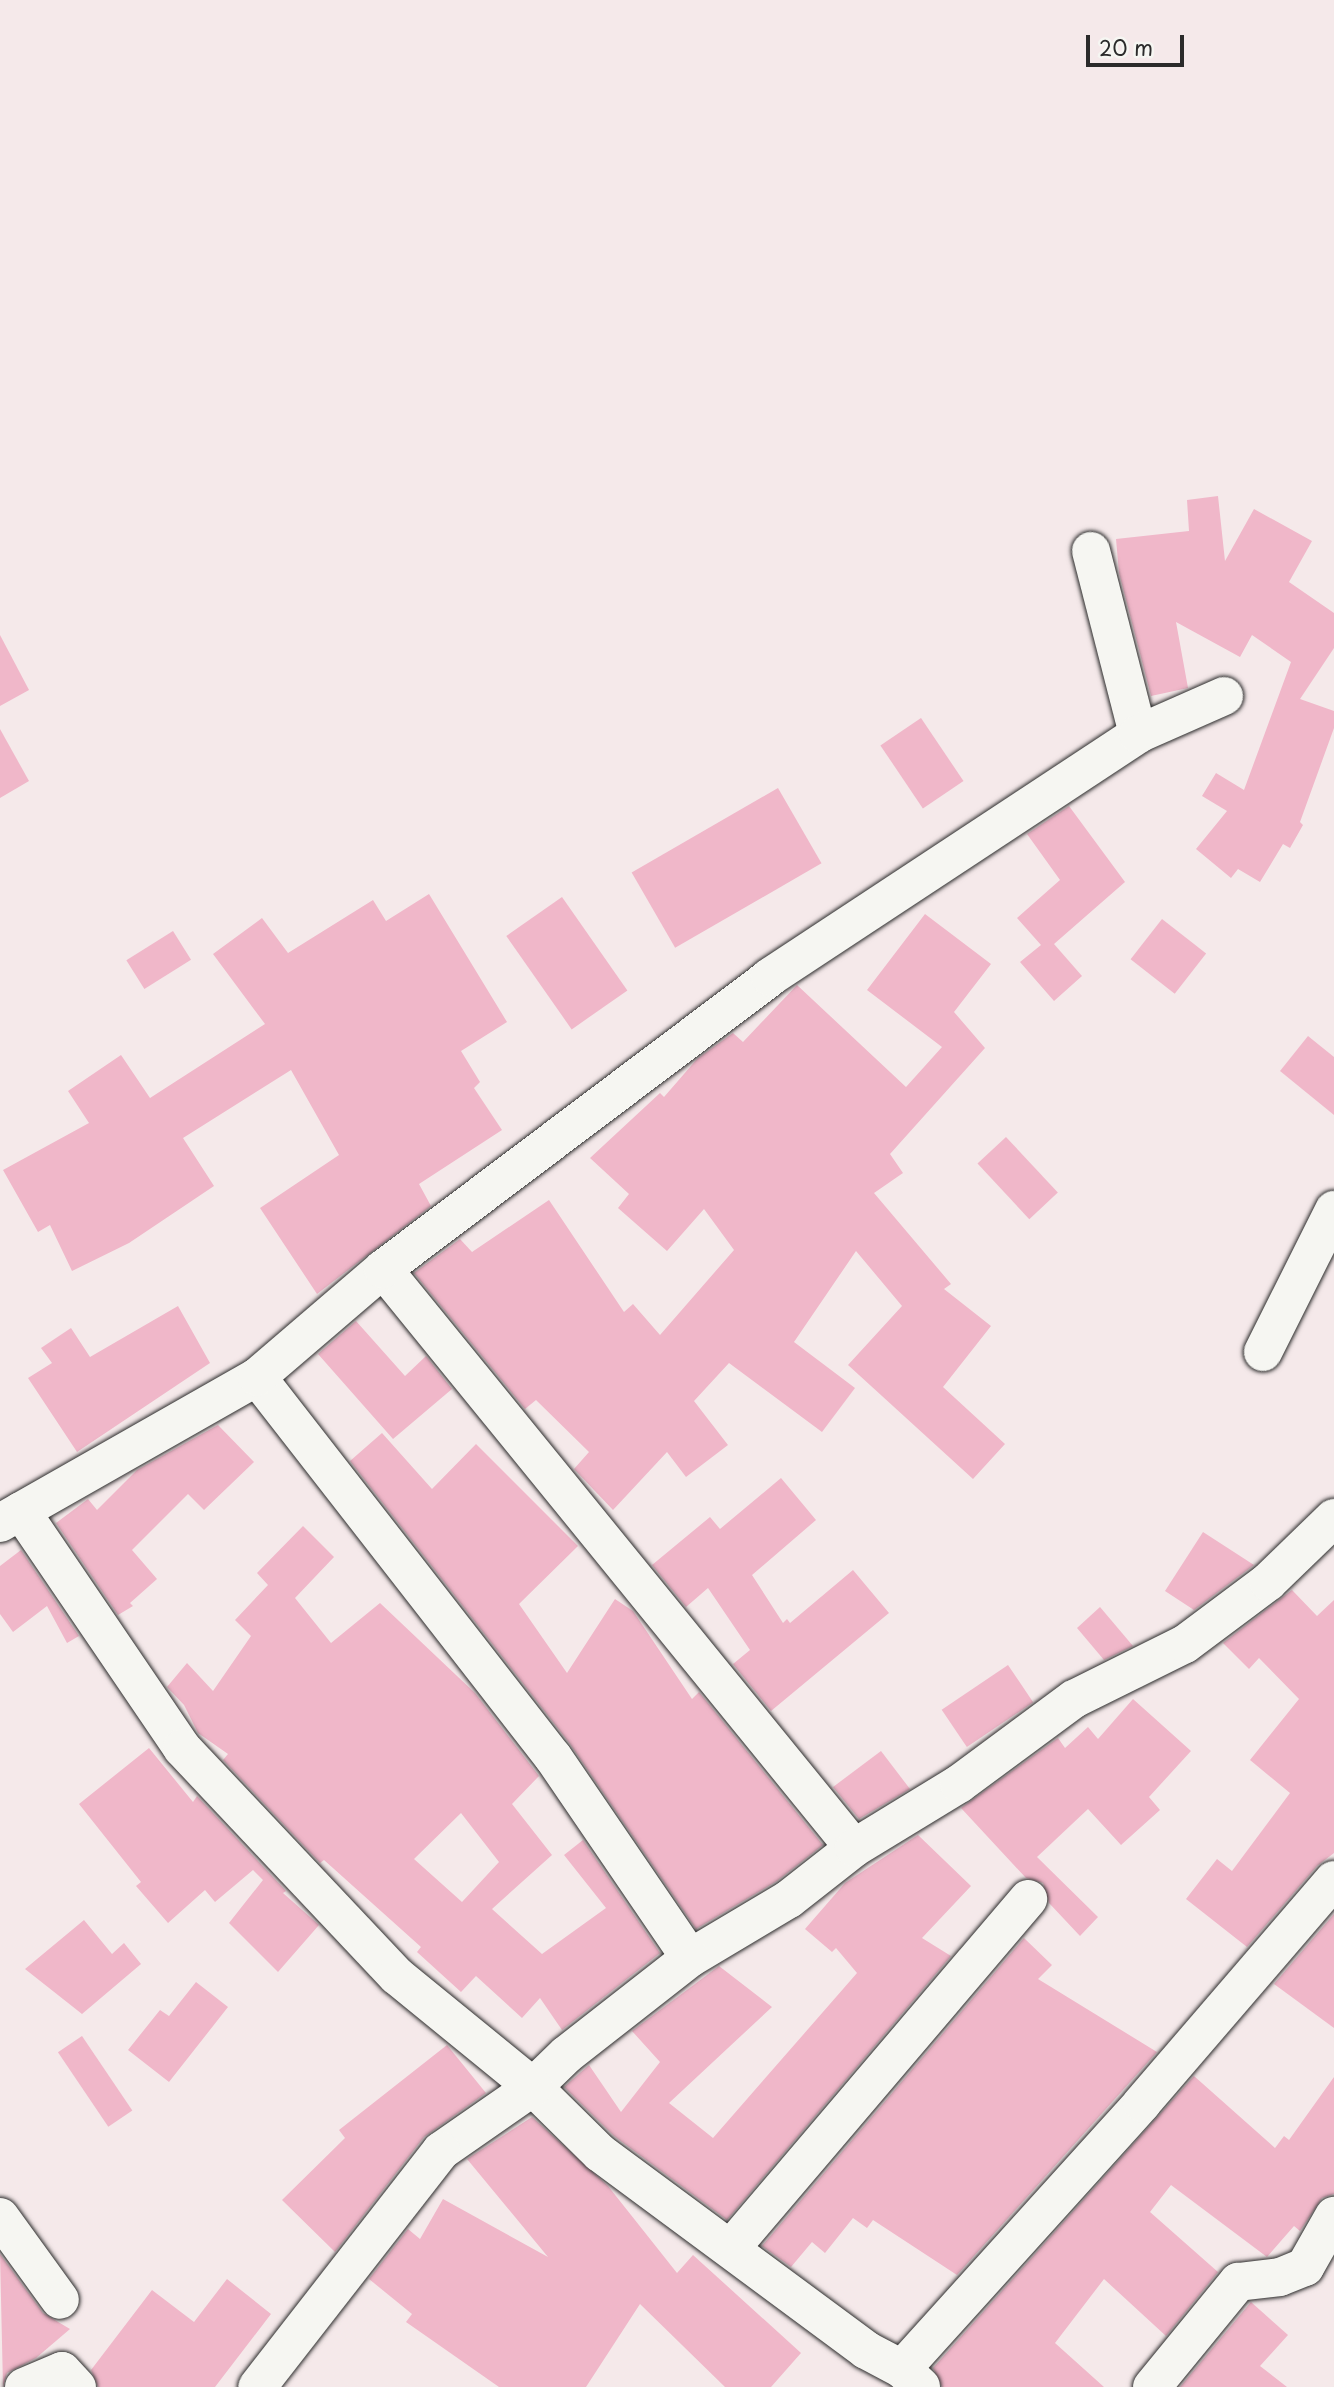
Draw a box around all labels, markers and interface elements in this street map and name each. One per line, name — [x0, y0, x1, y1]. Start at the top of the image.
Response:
scale bar — [1089, 21, 1187, 65]
text: 20 m — [1099, 31, 1153, 63]

